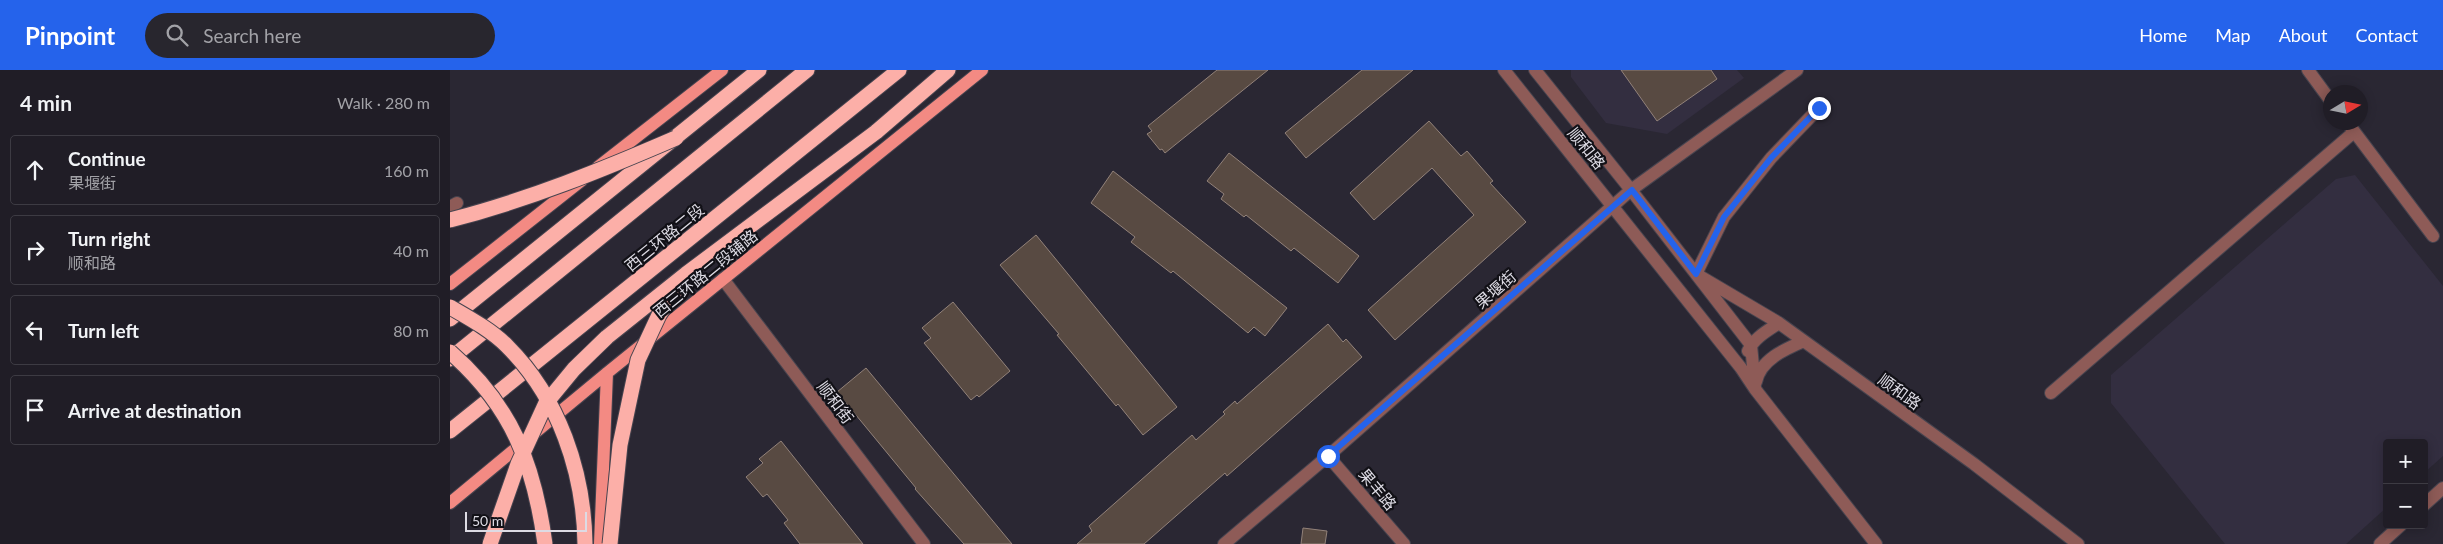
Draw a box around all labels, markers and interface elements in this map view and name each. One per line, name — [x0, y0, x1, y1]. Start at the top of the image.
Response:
search box — [145, 13, 495, 58]
text: Pinpoint — [25, 21, 115, 50]
icon: search — [163, 21, 191, 49]
text: Search here — [203, 24, 301, 47]
text: Home — [2139, 24, 2187, 46]
text: Map — [2215, 24, 2251, 46]
text: About — [2279, 24, 2328, 46]
text: Contact — [2356, 24, 2418, 46]
north arrow — [2323, 85, 2368, 130]
text: 4 min — [20, 90, 72, 115]
text: Walk · 280 m — [337, 93, 430, 112]
route end — [1808, 97, 1831, 120]
street label: 顺和路 — [1565, 123, 1609, 173]
text: Continue — [68, 147, 146, 170]
icon: ahead — [21, 156, 49, 184]
text: 160 m — [384, 161, 429, 180]
text: 果堰街 — [68, 173, 116, 192]
street label: 西三环路二段 — [621, 199, 707, 275]
street label: 西三环路二段辅路 — [649, 225, 761, 321]
text: Turn right — [68, 227, 150, 250]
icon: right — [21, 236, 49, 264]
text: 40 m — [393, 241, 429, 260]
text: 顺和路 — [68, 253, 116, 272]
street label: 果堰街 — [1471, 266, 1519, 312]
icon: left — [21, 316, 49, 344]
text: Turn left — [68, 319, 139, 342]
text: 80 m — [393, 321, 429, 340]
street label: 顺和路 — [1875, 369, 1925, 413]
street label: 顺和街 — [814, 377, 858, 427]
icon: arrive — [21, 396, 49, 424]
text: Arrive at destination — [68, 399, 241, 422]
map controls — [2383, 439, 2428, 529]
button: + — [2383, 439, 2428, 484]
route start — [1317, 445, 1340, 468]
street label: 果丰路 — [1355, 465, 1401, 513]
button: − — [2383, 484, 2428, 529]
scale bar — [465, 509, 588, 532]
text: 50 m — [472, 512, 503, 529]

